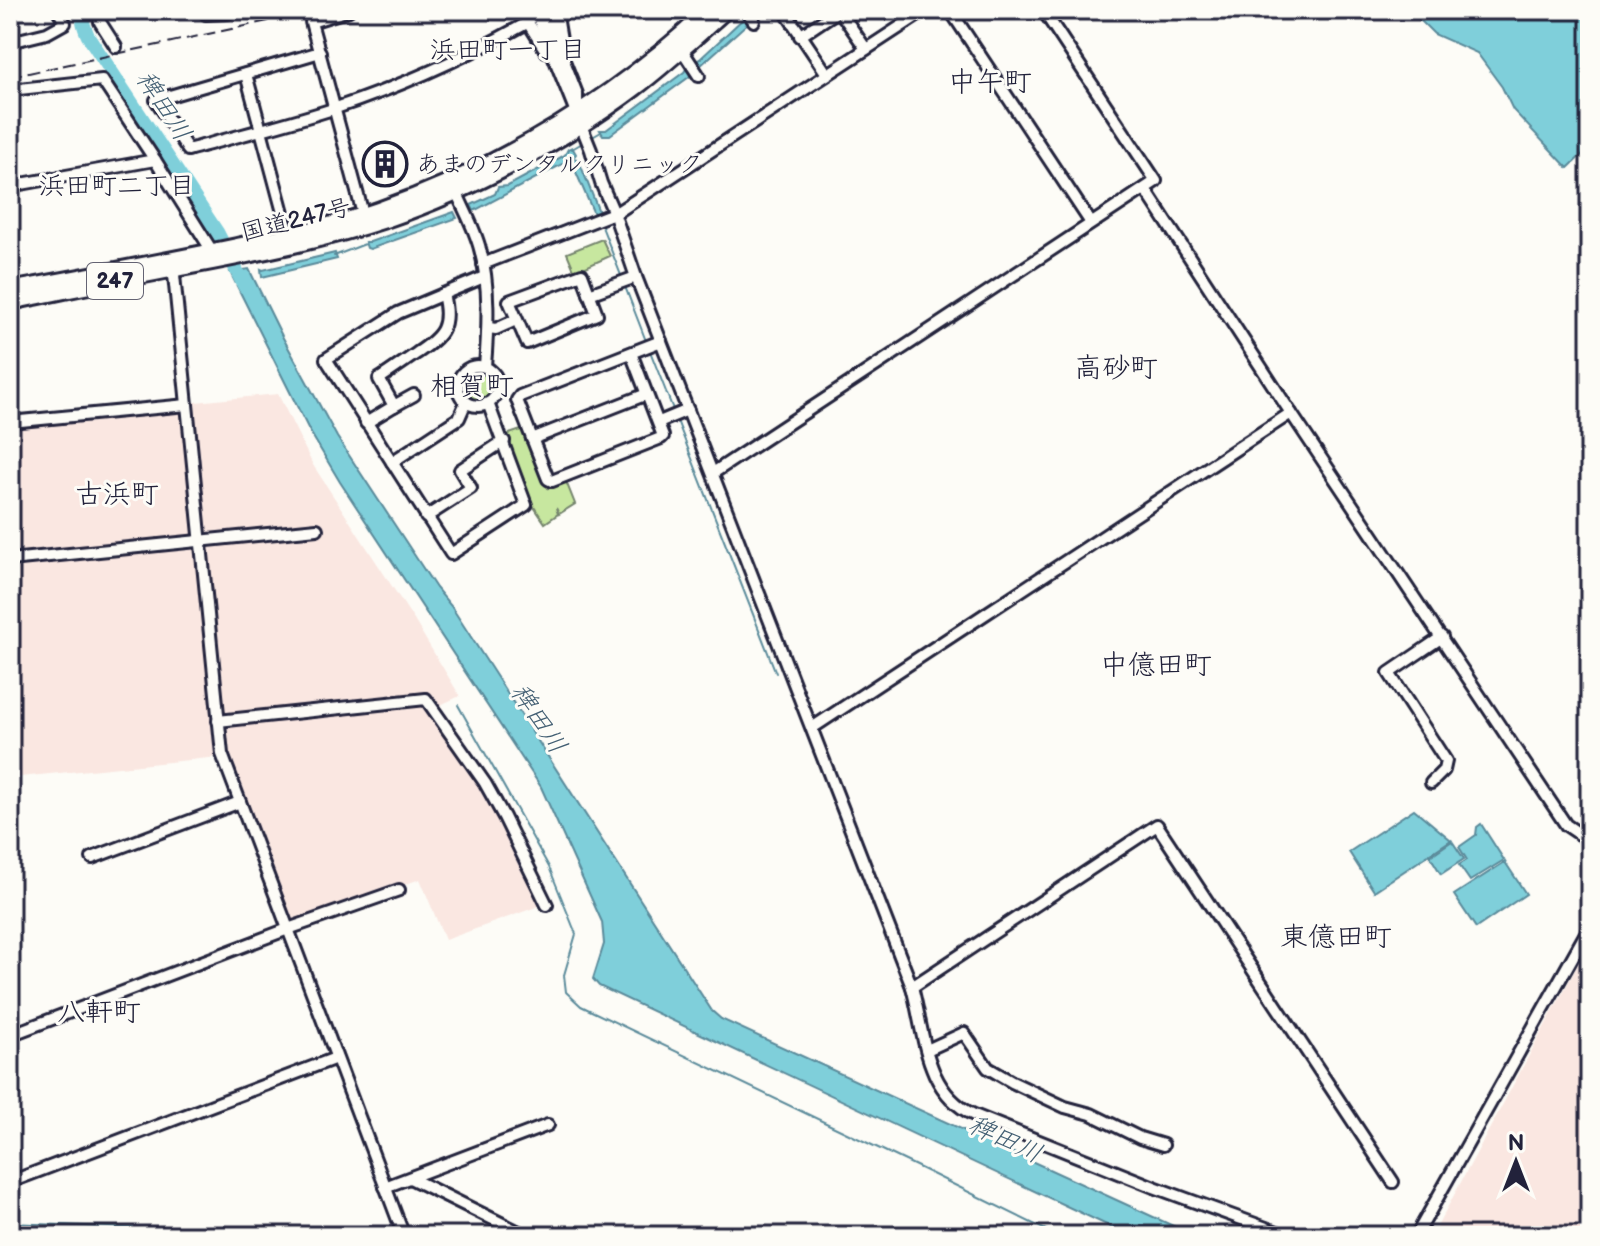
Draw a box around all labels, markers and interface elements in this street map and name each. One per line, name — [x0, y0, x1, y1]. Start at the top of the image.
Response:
district label: 浜田町一丁目 — [430, 35, 586, 66]
water label: 稗田川 — [129, 65, 197, 147]
district label: 中午町 — [948, 66, 1032, 99]
building icon: あまのデンタルクリニック — [361, 140, 409, 188]
place label: あまのデンタルクリニック — [416, 150, 703, 179]
district label: 浜田町二丁目 — [39, 171, 195, 202]
street label: 国道247号 — [238, 192, 354, 248]
road number: 247 — [87, 263, 143, 299]
district label: 高砂町 — [1074, 352, 1158, 385]
district label: 相賀町 — [430, 370, 514, 403]
district label: 古浜町 — [75, 478, 159, 511]
district label: 中億田町 — [1100, 649, 1212, 682]
water label: 稗田川 — [503, 678, 573, 760]
district label: 東億田町 — [1280, 921, 1392, 954]
district label: 八軒町 — [57, 996, 141, 1029]
water label: 稗田川 — [963, 1109, 1047, 1171]
north arrow — [1476, 1122, 1556, 1202]
text: N — [1508, 1130, 1524, 1157]

